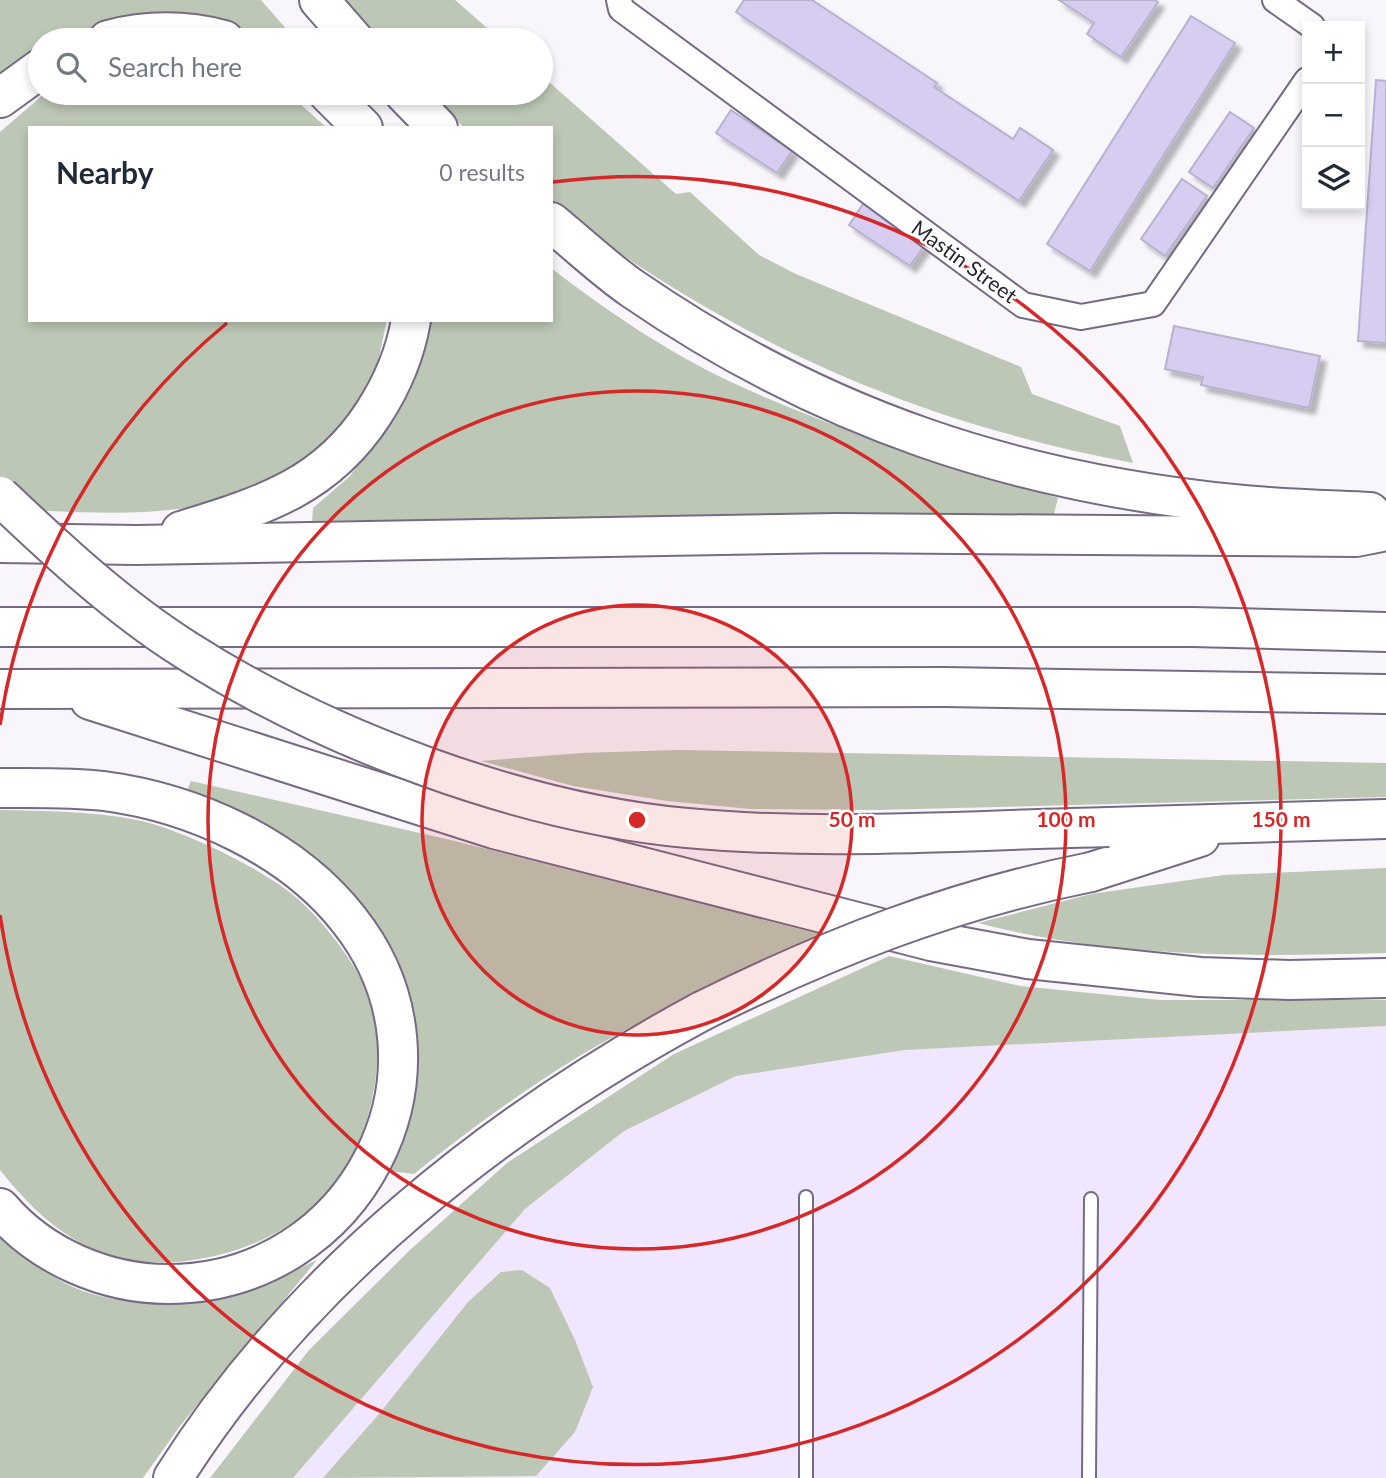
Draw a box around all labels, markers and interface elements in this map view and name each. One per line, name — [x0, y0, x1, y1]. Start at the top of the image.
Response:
map controls — [1302, 21, 1365, 210]
button: + — [1302, 21, 1365, 84]
search box — [28, 28, 553, 105]
icon: search — [52, 48, 90, 86]
text: Search here — [108, 51, 242, 83]
button: − — [1302, 84, 1365, 147]
button: layers — [1302, 147, 1365, 210]
text: Nearby — [56, 154, 154, 190]
text: 0 results — [439, 158, 525, 186]
street label: Mastin Street — [907, 214, 1023, 308]
text: 50 m — [828, 806, 876, 831]
text: 100 m — [1036, 806, 1096, 831]
text: 150 m — [1251, 806, 1311, 831]
centre of rings — [625, 808, 649, 832]

